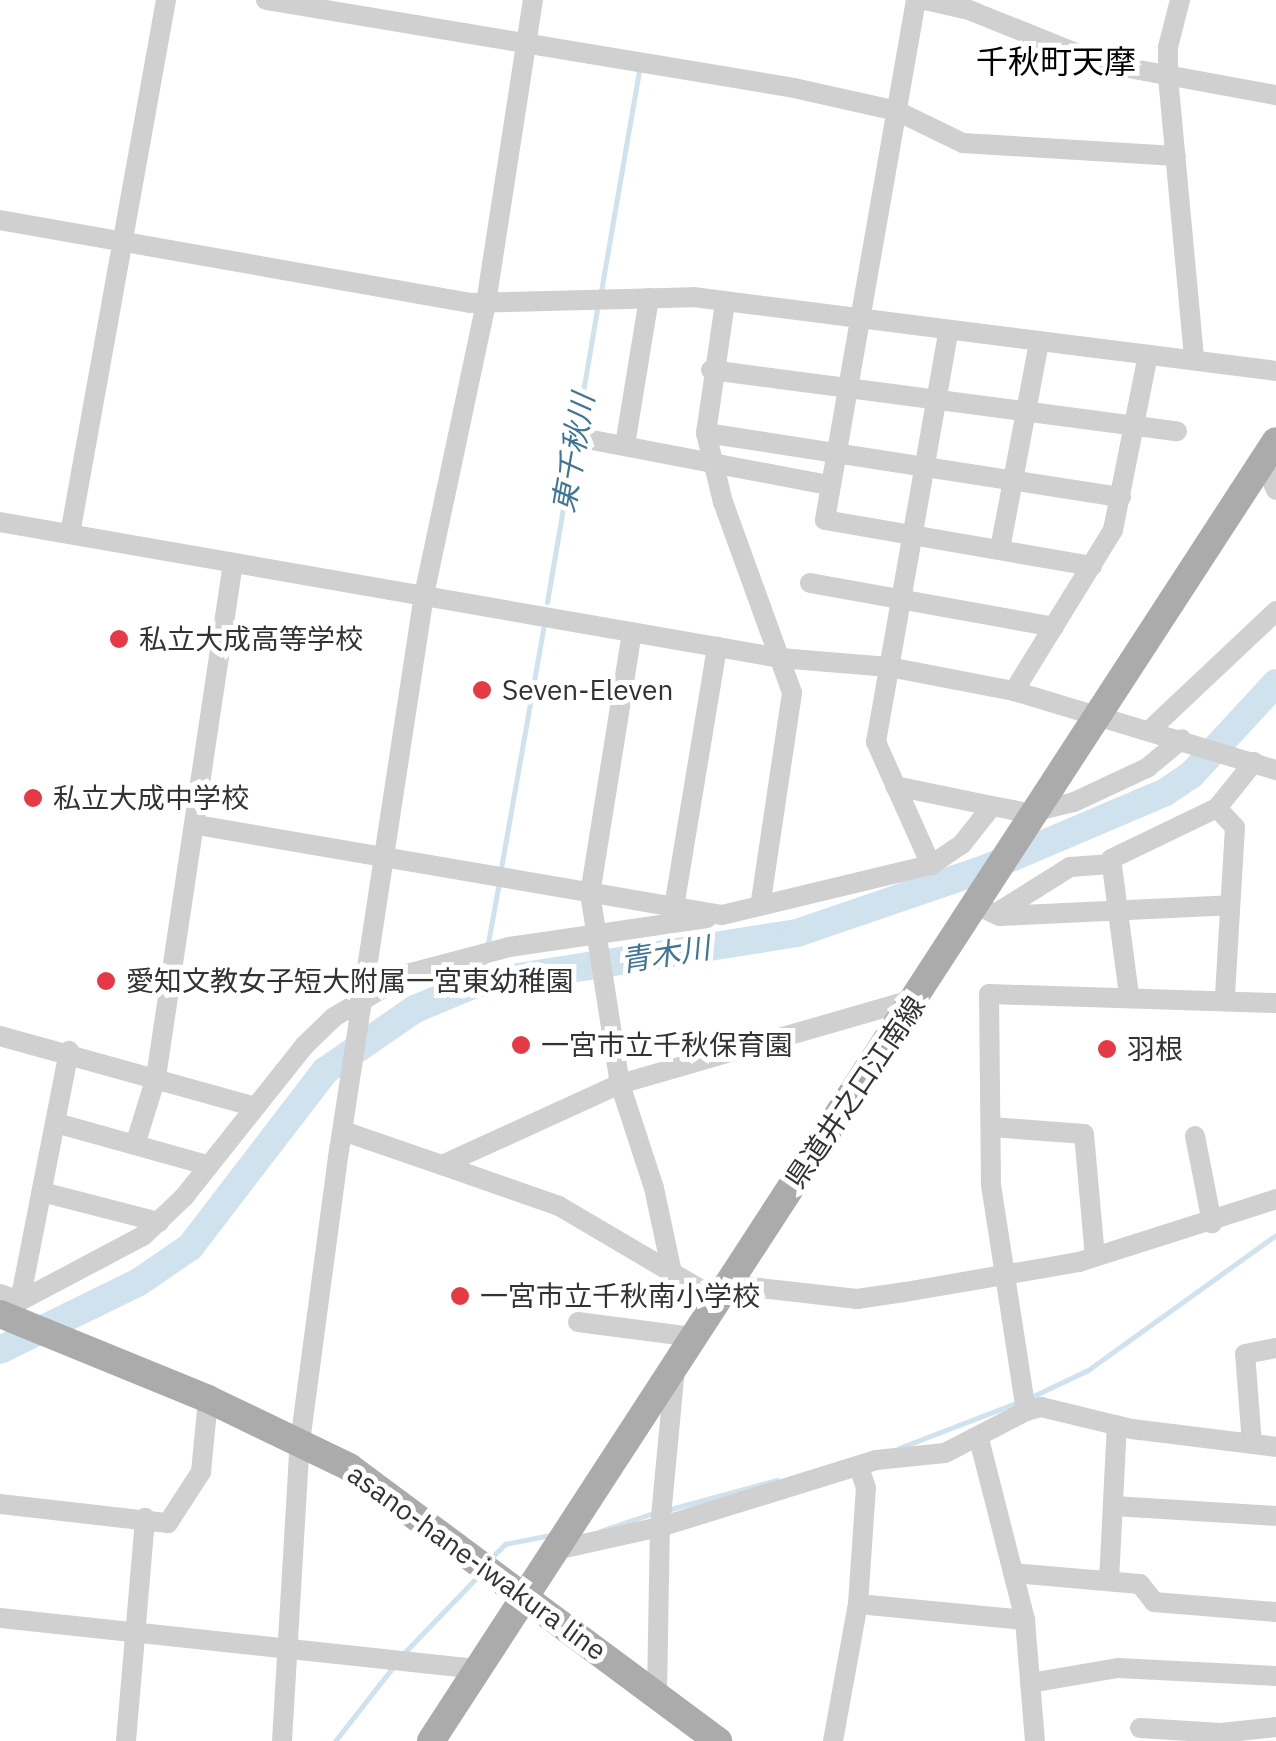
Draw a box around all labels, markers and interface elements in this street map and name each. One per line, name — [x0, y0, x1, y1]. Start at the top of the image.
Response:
district label: 千秋町天摩 — [976, 42, 1136, 80]
water label: 東千秋川 — [545, 391, 601, 515]
place label: 私立大成高等学校 — [139, 622, 363, 656]
marker: 私立大成高等学校 — [108, 628, 130, 650]
place label: Seven-Eleven — [502, 673, 673, 707]
marker: Seven-Eleven — [471, 679, 493, 701]
place label: 私立大成中学校 — [53, 781, 249, 815]
marker: 私立大成中学校 — [22, 787, 44, 809]
water label: 青木川 — [618, 929, 712, 979]
place label: 愛知文教女子短大附属一宮東幼稚園 — [126, 964, 574, 998]
marker: 愛知文教女子短大附属一宮東幼稚園 — [95, 970, 117, 992]
street label: 県道井之口江南線 — [778, 990, 932, 1194]
place label: 一宮市立千秋保育園 — [541, 1028, 793, 1062]
place label: 羽根 — [1127, 1032, 1183, 1066]
marker: 一宮市立千秋保育園 — [510, 1034, 532, 1056]
marker: 羽根 — [1096, 1038, 1118, 1060]
place label: 一宮市立千秋南小学校 — [480, 1279, 760, 1313]
marker: 一宮市立千秋南小学校 — [449, 1285, 471, 1307]
street label: asano-hane-iwakura line — [341, 1457, 613, 1667]

